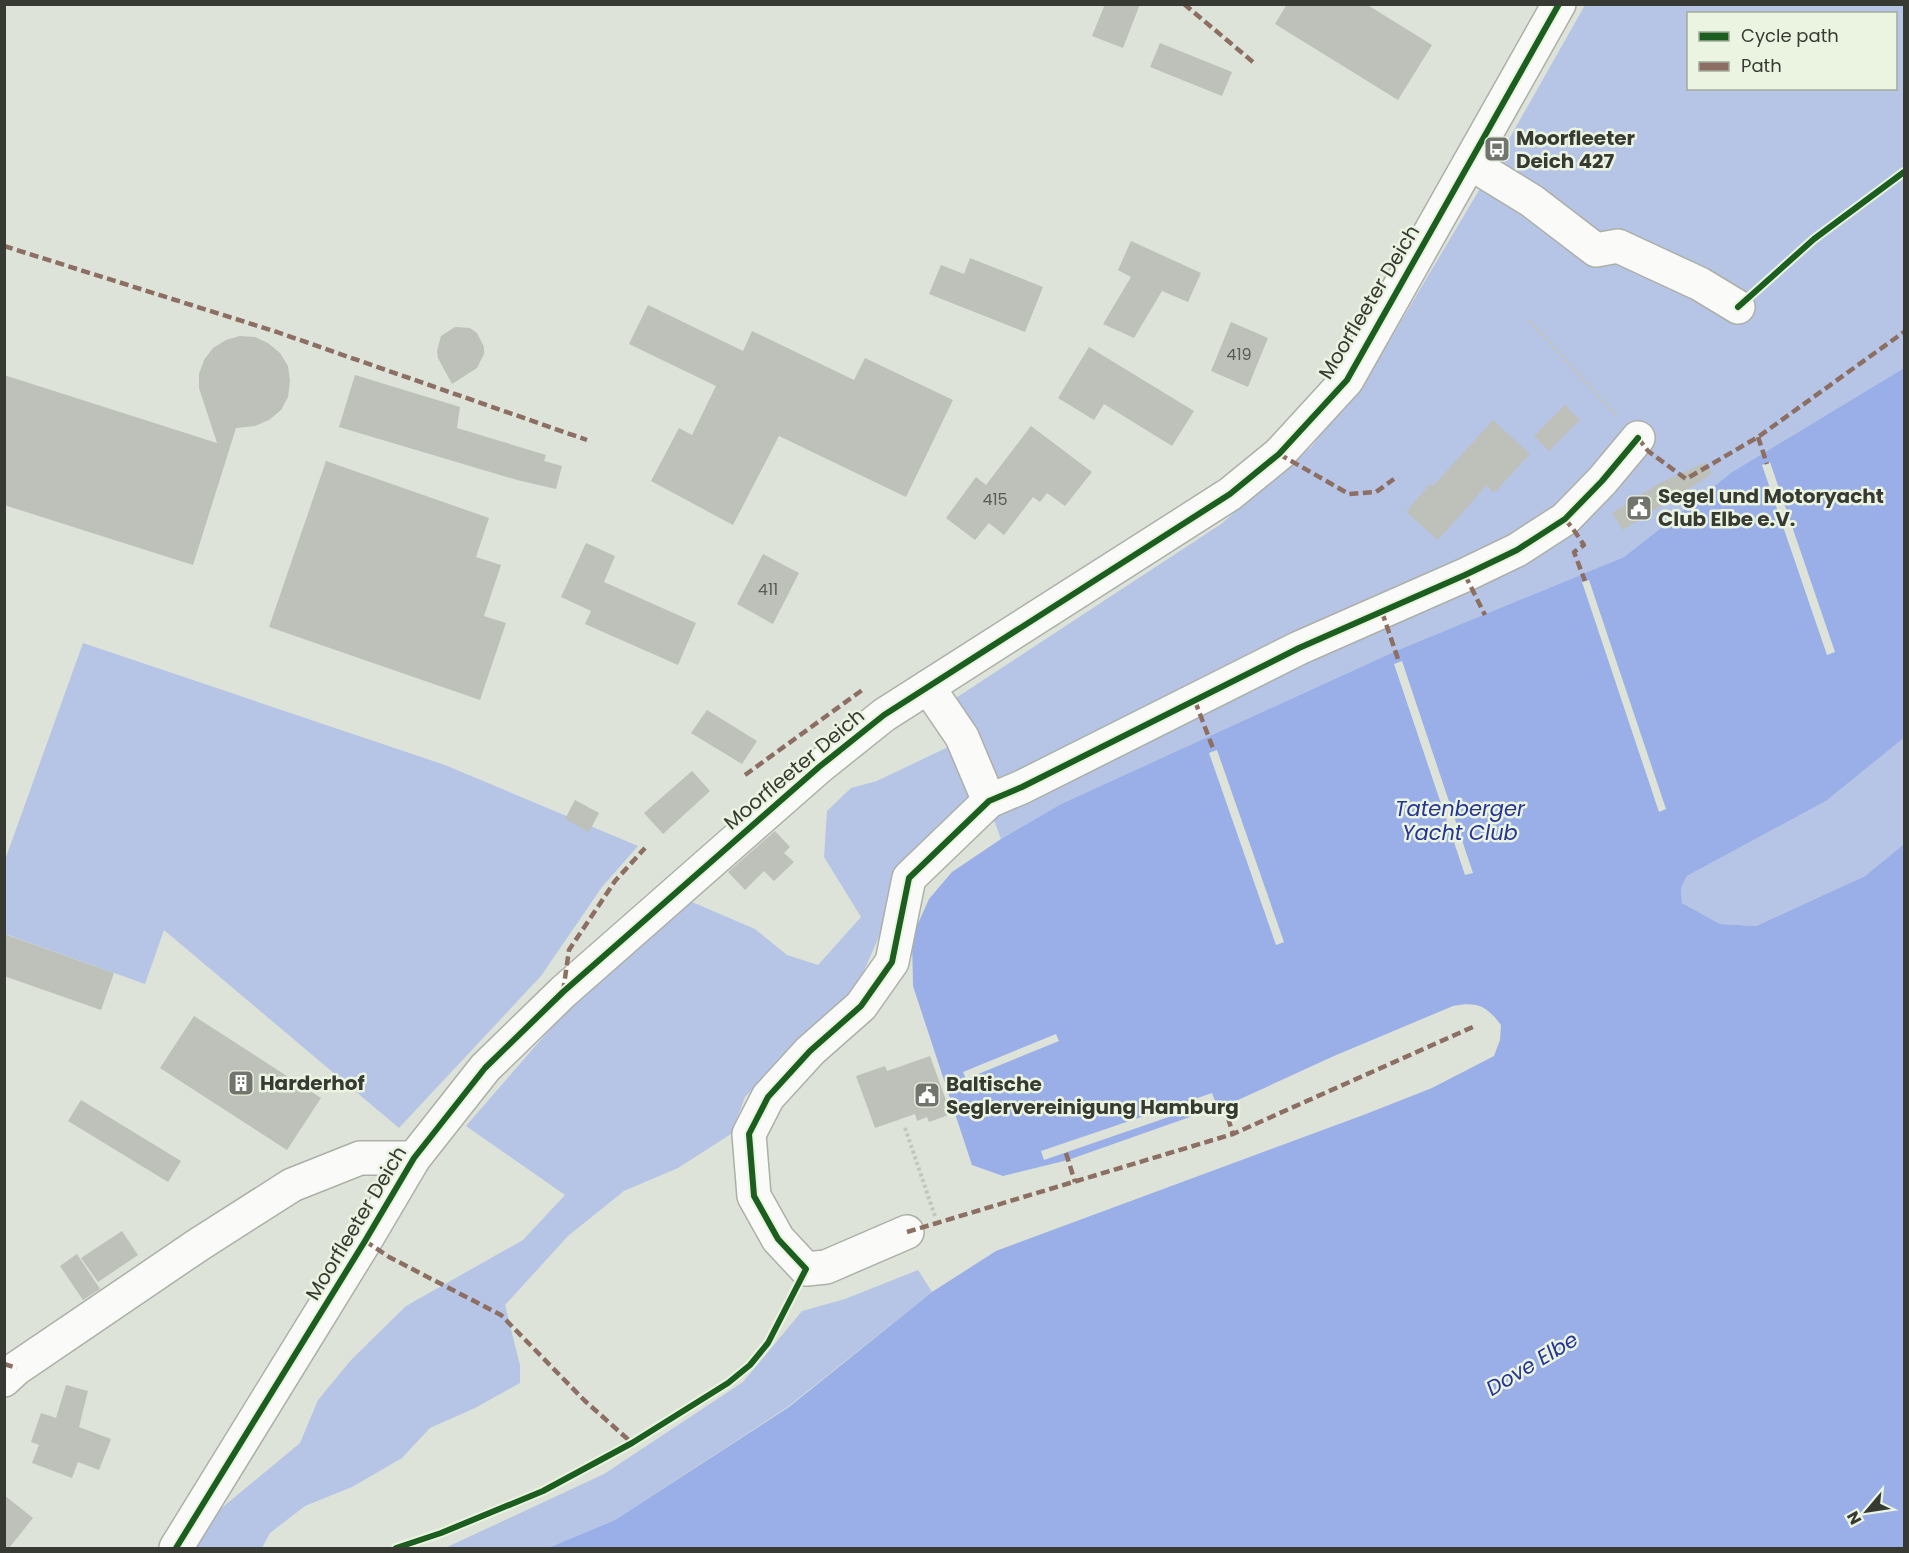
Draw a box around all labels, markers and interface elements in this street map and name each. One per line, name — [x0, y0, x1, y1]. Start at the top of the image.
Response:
legend — [1687, 12, 1897, 90]
text: Cycle path — [1741, 23, 1839, 48]
text: Path — [1741, 53, 1782, 78]
place label: Moorfleeter Deich 427 — [1516, 124, 1636, 175]
bus stop icon: Moorfleeter Deich 427 — [1482, 134, 1512, 164]
street label: Moorfleeter Deich — [1312, 220, 1426, 384]
house number: 419 — [1226, 343, 1252, 366]
place label: Segel und Motoryacht Club Elbe e.V. — [1658, 482, 1884, 533]
house number: 415 — [982, 488, 1008, 511]
public building icon: Segel und Motoryacht Club Elbe e.V. — [1624, 493, 1654, 523]
house number: 411 — [758, 578, 778, 601]
street label: Moorfleeter Deich — [718, 702, 870, 836]
water label: Tatenberger Yacht Club — [1395, 794, 1526, 847]
building icon: Harderhof — [226, 1068, 256, 1098]
place label: Harderhof — [260, 1069, 365, 1097]
place label: Baltische Seglervereinigung Hamburg — [946, 1070, 1239, 1121]
public building icon: Baltische Seglervereinigung Hamburg — [912, 1080, 942, 1110]
street label: Moorfleeter Deich — [299, 1141, 413, 1305]
water label: Dove Elbe — [1480, 1325, 1583, 1402]
north arrow — [1837, 1481, 1897, 1541]
text: N — [1841, 1507, 1867, 1529]

